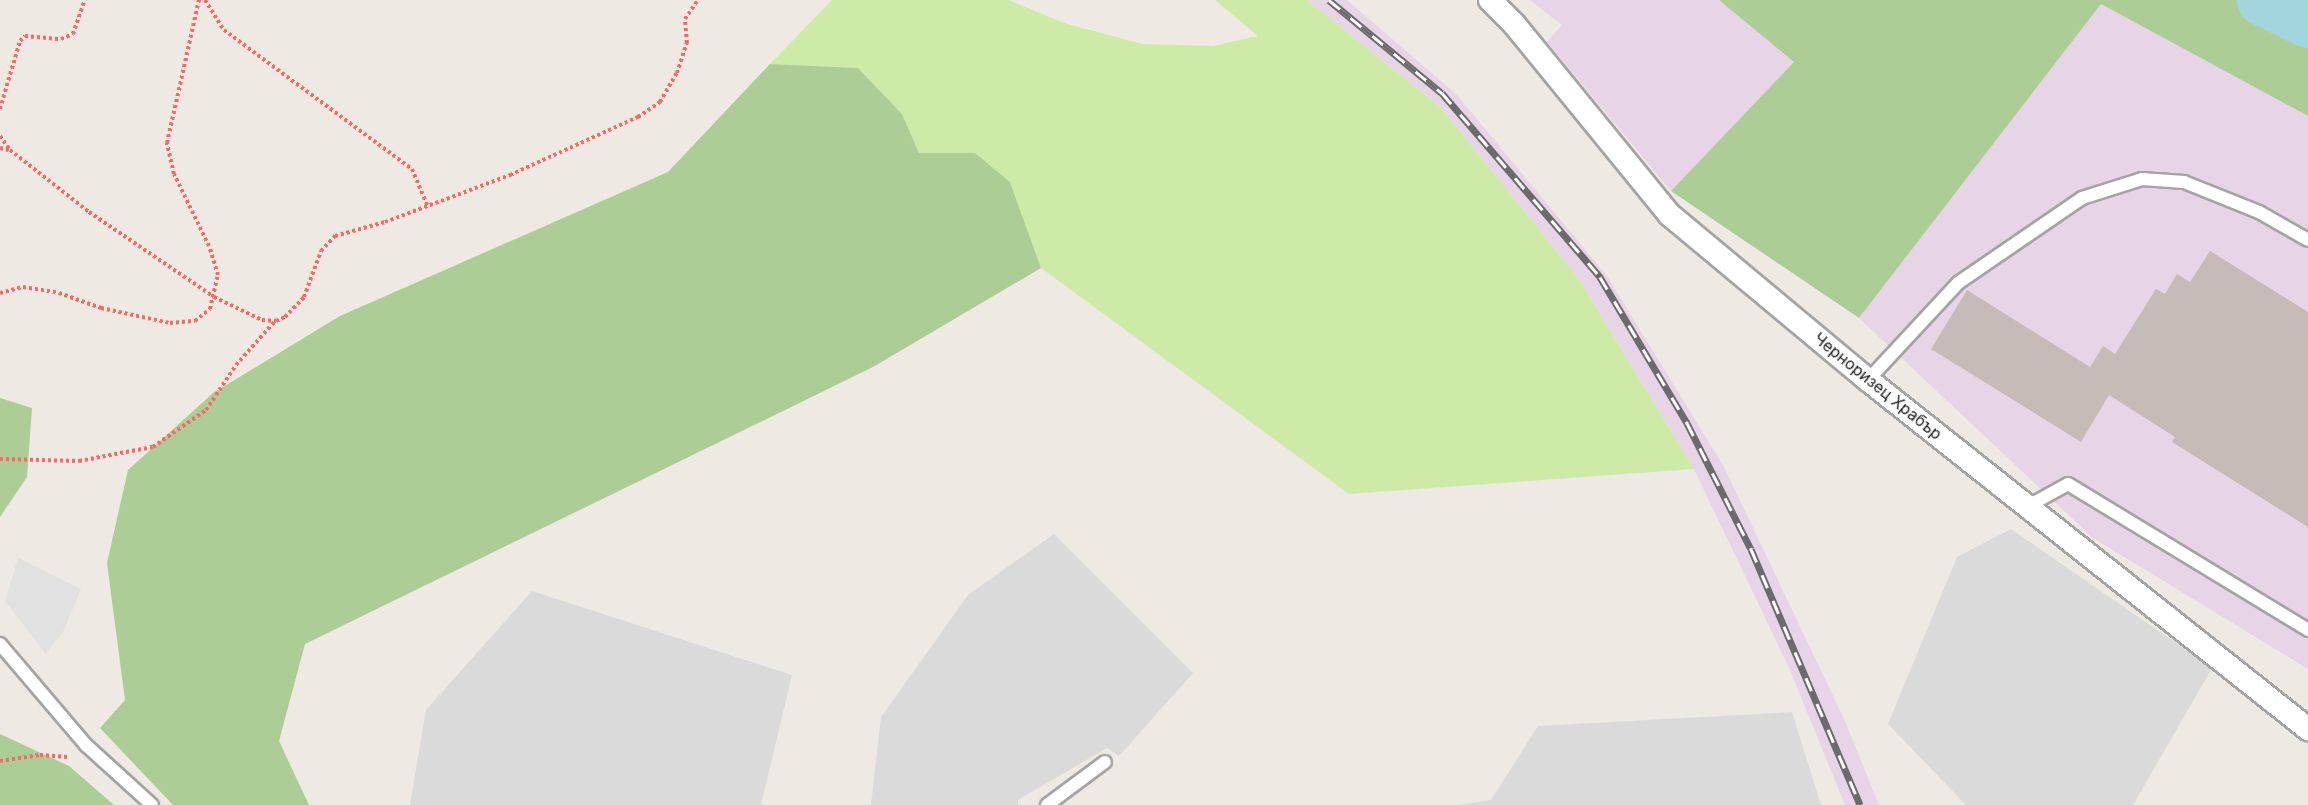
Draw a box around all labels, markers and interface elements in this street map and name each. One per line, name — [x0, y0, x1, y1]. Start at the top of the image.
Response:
street label: Черноризец Храбър — [1810, 328, 1946, 444]

